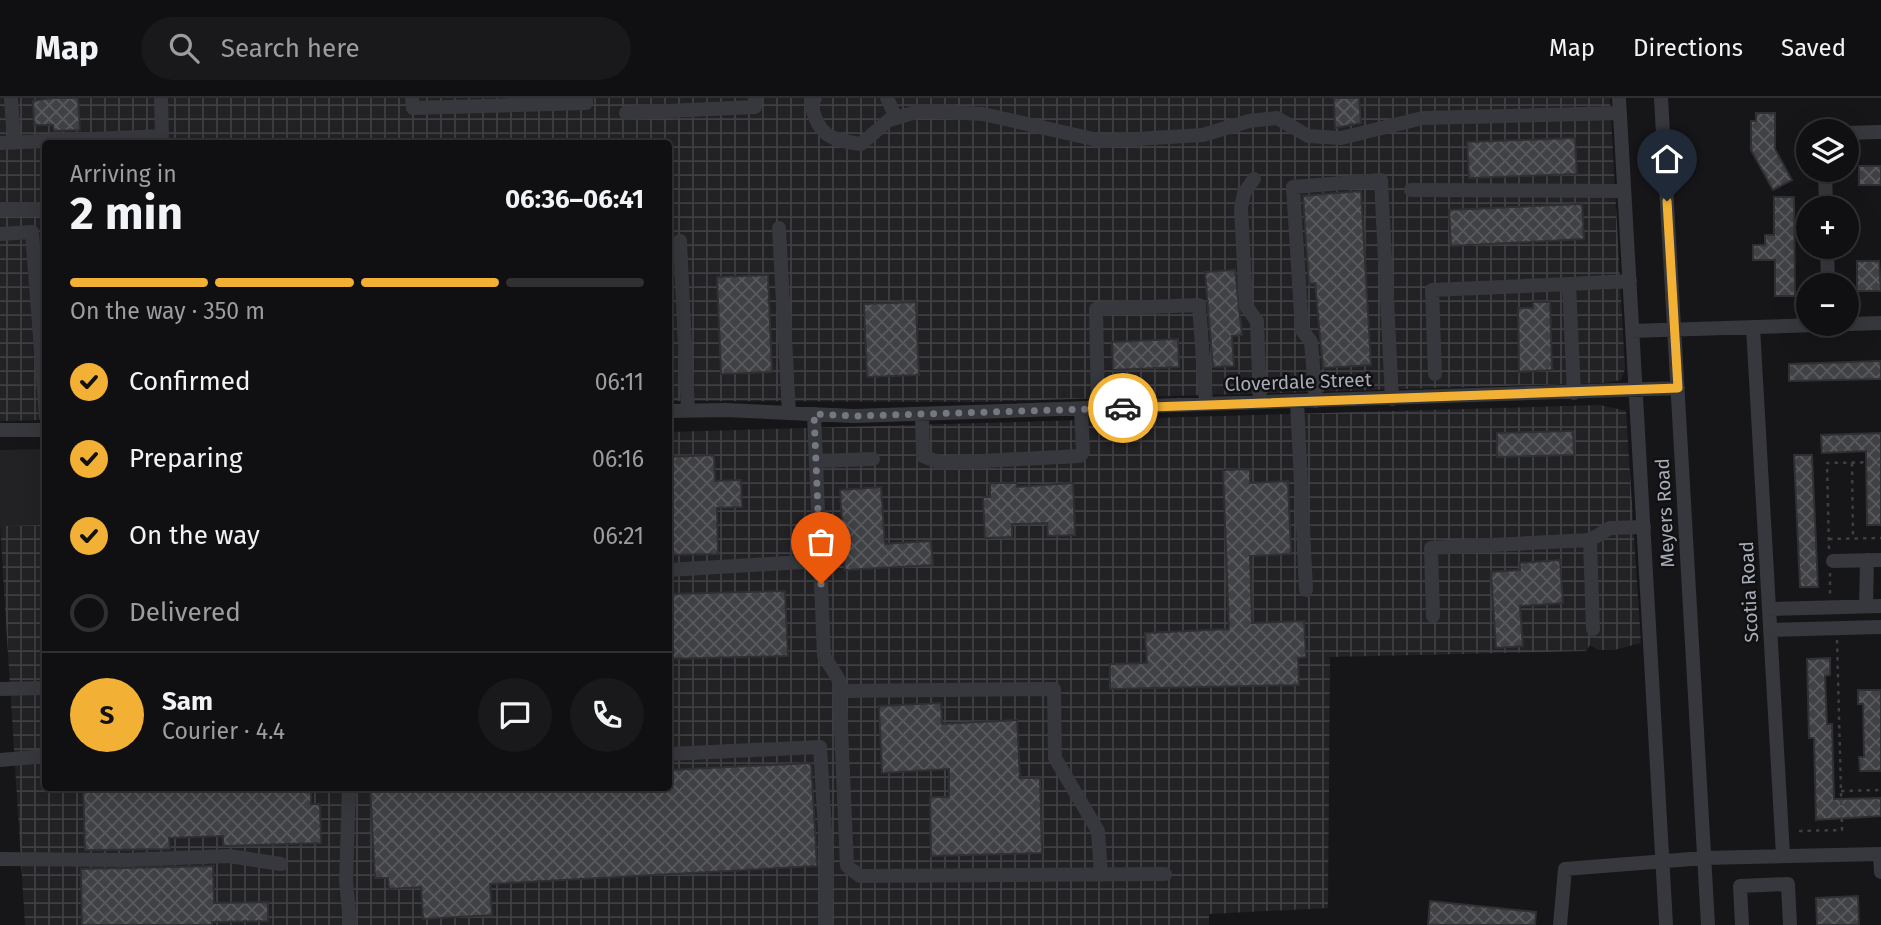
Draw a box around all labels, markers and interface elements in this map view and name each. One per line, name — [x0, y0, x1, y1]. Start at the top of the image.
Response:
search box — [141, 17, 631, 80]
text: Map — [35, 28, 99, 68]
icon: search — [165, 29, 203, 67]
text: Search here — [221, 33, 360, 64]
text: Map — [1549, 34, 1595, 62]
text: Directions — [1633, 34, 1743, 62]
text: Saved — [1781, 34, 1846, 62]
map controls — [1796, 119, 1859, 336]
button: layers — [1796, 119, 1859, 182]
pin — [1637, 129, 1697, 201]
icon: home — [1648, 140, 1686, 178]
text: Arriving in — [70, 160, 177, 188]
text: 06:36–06:41 — [505, 184, 644, 215]
text: 2 min — [70, 186, 183, 241]
button: + — [1796, 196, 1859, 259]
button: − — [1796, 273, 1859, 336]
text: On the way · 350 m — [70, 297, 265, 325]
icon: check — [70, 363, 108, 401]
text: Confirmed — [129, 366, 250, 397]
text: 06:11 — [595, 368, 644, 396]
street label: Cloverdale Street — [1224, 368, 1372, 396]
courier — [1088, 373, 1158, 443]
icon: car — [1104, 389, 1142, 427]
icon: check — [70, 440, 108, 478]
text: Preparing — [129, 443, 242, 474]
text: 06:16 — [592, 445, 644, 473]
street label: Meyers Road — [1651, 458, 1679, 568]
pin — [791, 512, 851, 584]
icon: check — [70, 517, 108, 555]
text: On the way — [129, 520, 260, 551]
text: 06:21 — [593, 522, 644, 550]
icon: bag — [802, 523, 840, 561]
street label: Scotia Road — [1735, 541, 1763, 643]
text: Delivered — [129, 597, 241, 628]
button: chat — [478, 678, 552, 752]
button: phone — [570, 678, 644, 752]
text: Sam — [162, 686, 213, 717]
text: S — [100, 700, 114, 731]
text: Courier · 4.4 — [162, 717, 285, 745]

